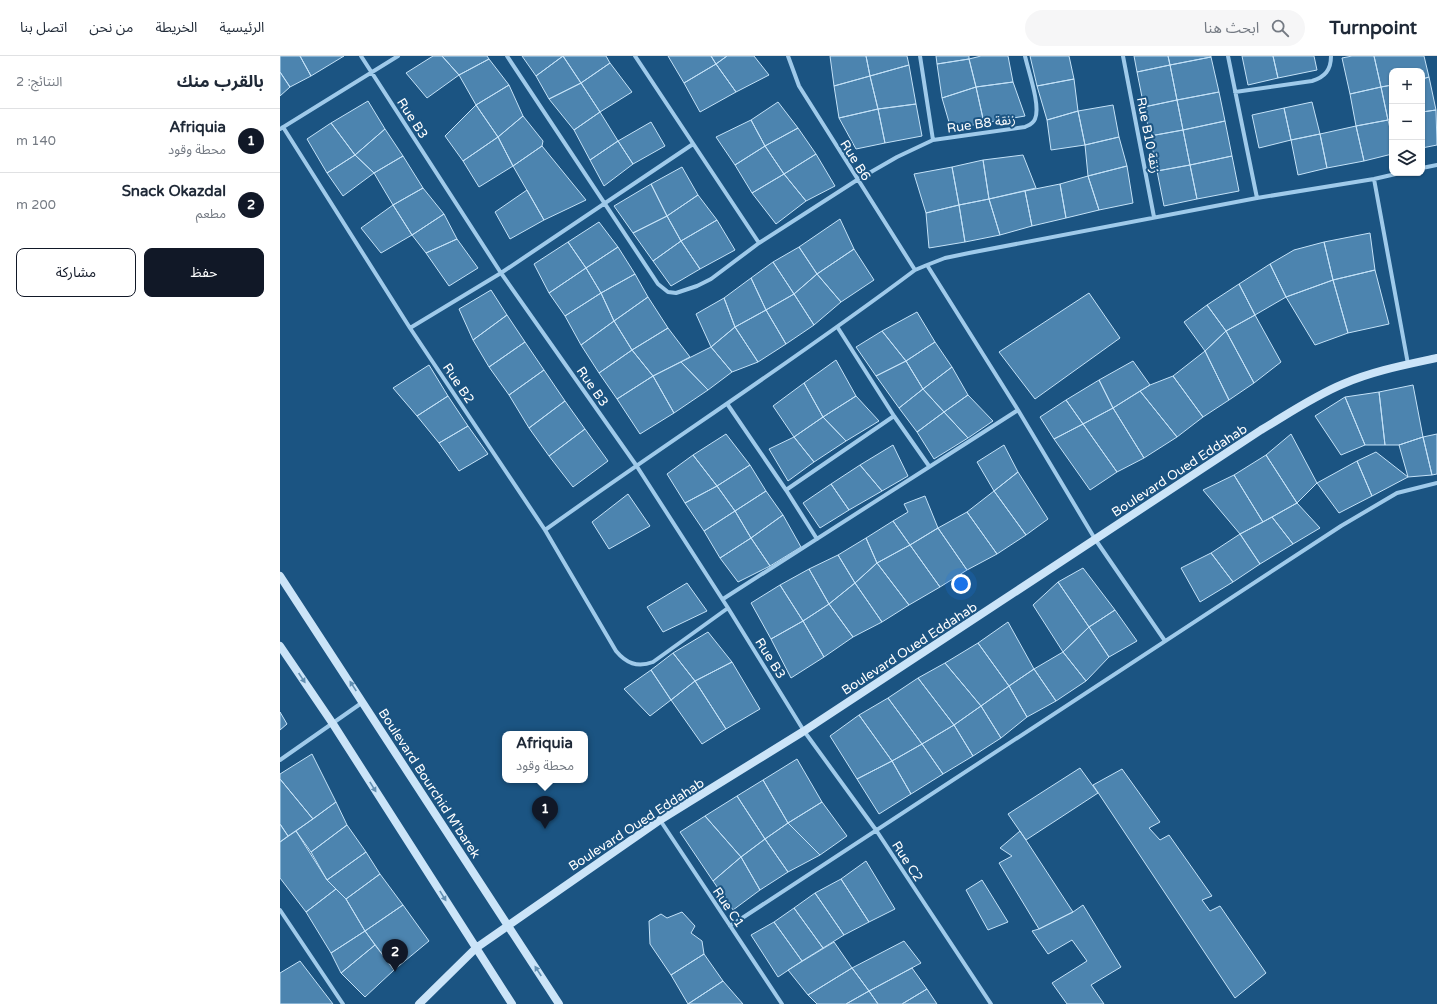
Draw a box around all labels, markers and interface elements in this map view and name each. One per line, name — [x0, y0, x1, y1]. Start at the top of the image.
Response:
search box — [1025, 10, 1305, 46]
icon: search — [1269, 17, 1291, 39]
text: Turnpoint — [1329, 17, 1417, 39]
text: اتصل بنا — [20, 19, 67, 36]
text: من نحن — [89, 19, 133, 36]
text: الخريطة — [155, 19, 197, 36]
text: الرئيسية — [219, 19, 264, 36]
text: ابحث هنا — [1204, 19, 1259, 37]
map controls — [1389, 68, 1425, 176]
button: + — [1389, 68, 1425, 104]
text: بالقرب منك — [177, 71, 264, 92]
text: النتائج: 2 — [16, 74, 62, 90]
street label: Rue B3 — [393, 95, 431, 142]
street label: Rue B10 زنقة — [1133, 96, 1163, 175]
button: − — [1389, 104, 1425, 140]
street label: Rue B8 زنقة — [946, 111, 1016, 137]
text: Afriquia — [169, 118, 226, 136]
text: 140 m — [16, 133, 56, 149]
text: 1 — [247, 133, 255, 149]
street label: Rue B6 — [836, 137, 874, 184]
button: layers — [1389, 140, 1425, 176]
text: محطة وقود — [168, 142, 226, 158]
text: Snack Okazdal — [122, 182, 226, 200]
text: 200 m — [16, 197, 56, 213]
text: 2 — [247, 197, 255, 213]
text: مطعم — [196, 206, 226, 222]
button: مشاركة — [16, 248, 136, 297]
button: حفظ — [144, 248, 264, 297]
street label: Rue B2 — [439, 360, 477, 407]
street label: Rue B3 — [573, 364, 612, 410]
street label: Boulevard Oued Eddahab — [1109, 421, 1250, 521]
your location — [951, 574, 971, 594]
street label: Boulevard Oued Eddahab — [839, 599, 980, 699]
street label: Rue B3 — [751, 635, 789, 682]
one-way arrow — [298, 673, 306, 683]
one-way arrow — [349, 680, 356, 692]
street label: Boulevard Bourchid M'barek — [375, 706, 484, 861]
popup — [502, 731, 588, 783]
text: Afriquia — [516, 734, 573, 752]
text: محطة وقود — [516, 758, 574, 774]
street label: Boulevard Oued Eddahab — [566, 775, 707, 875]
one-way arrow — [369, 782, 377, 792]
pin: 1 — [532, 796, 558, 829]
street label: Rue C2 — [888, 838, 926, 885]
street label: Rue C1 — [709, 884, 747, 931]
one-way arrow — [439, 891, 446, 902]
pin: 2 — [382, 939, 408, 972]
one-way arrow — [534, 965, 541, 977]

